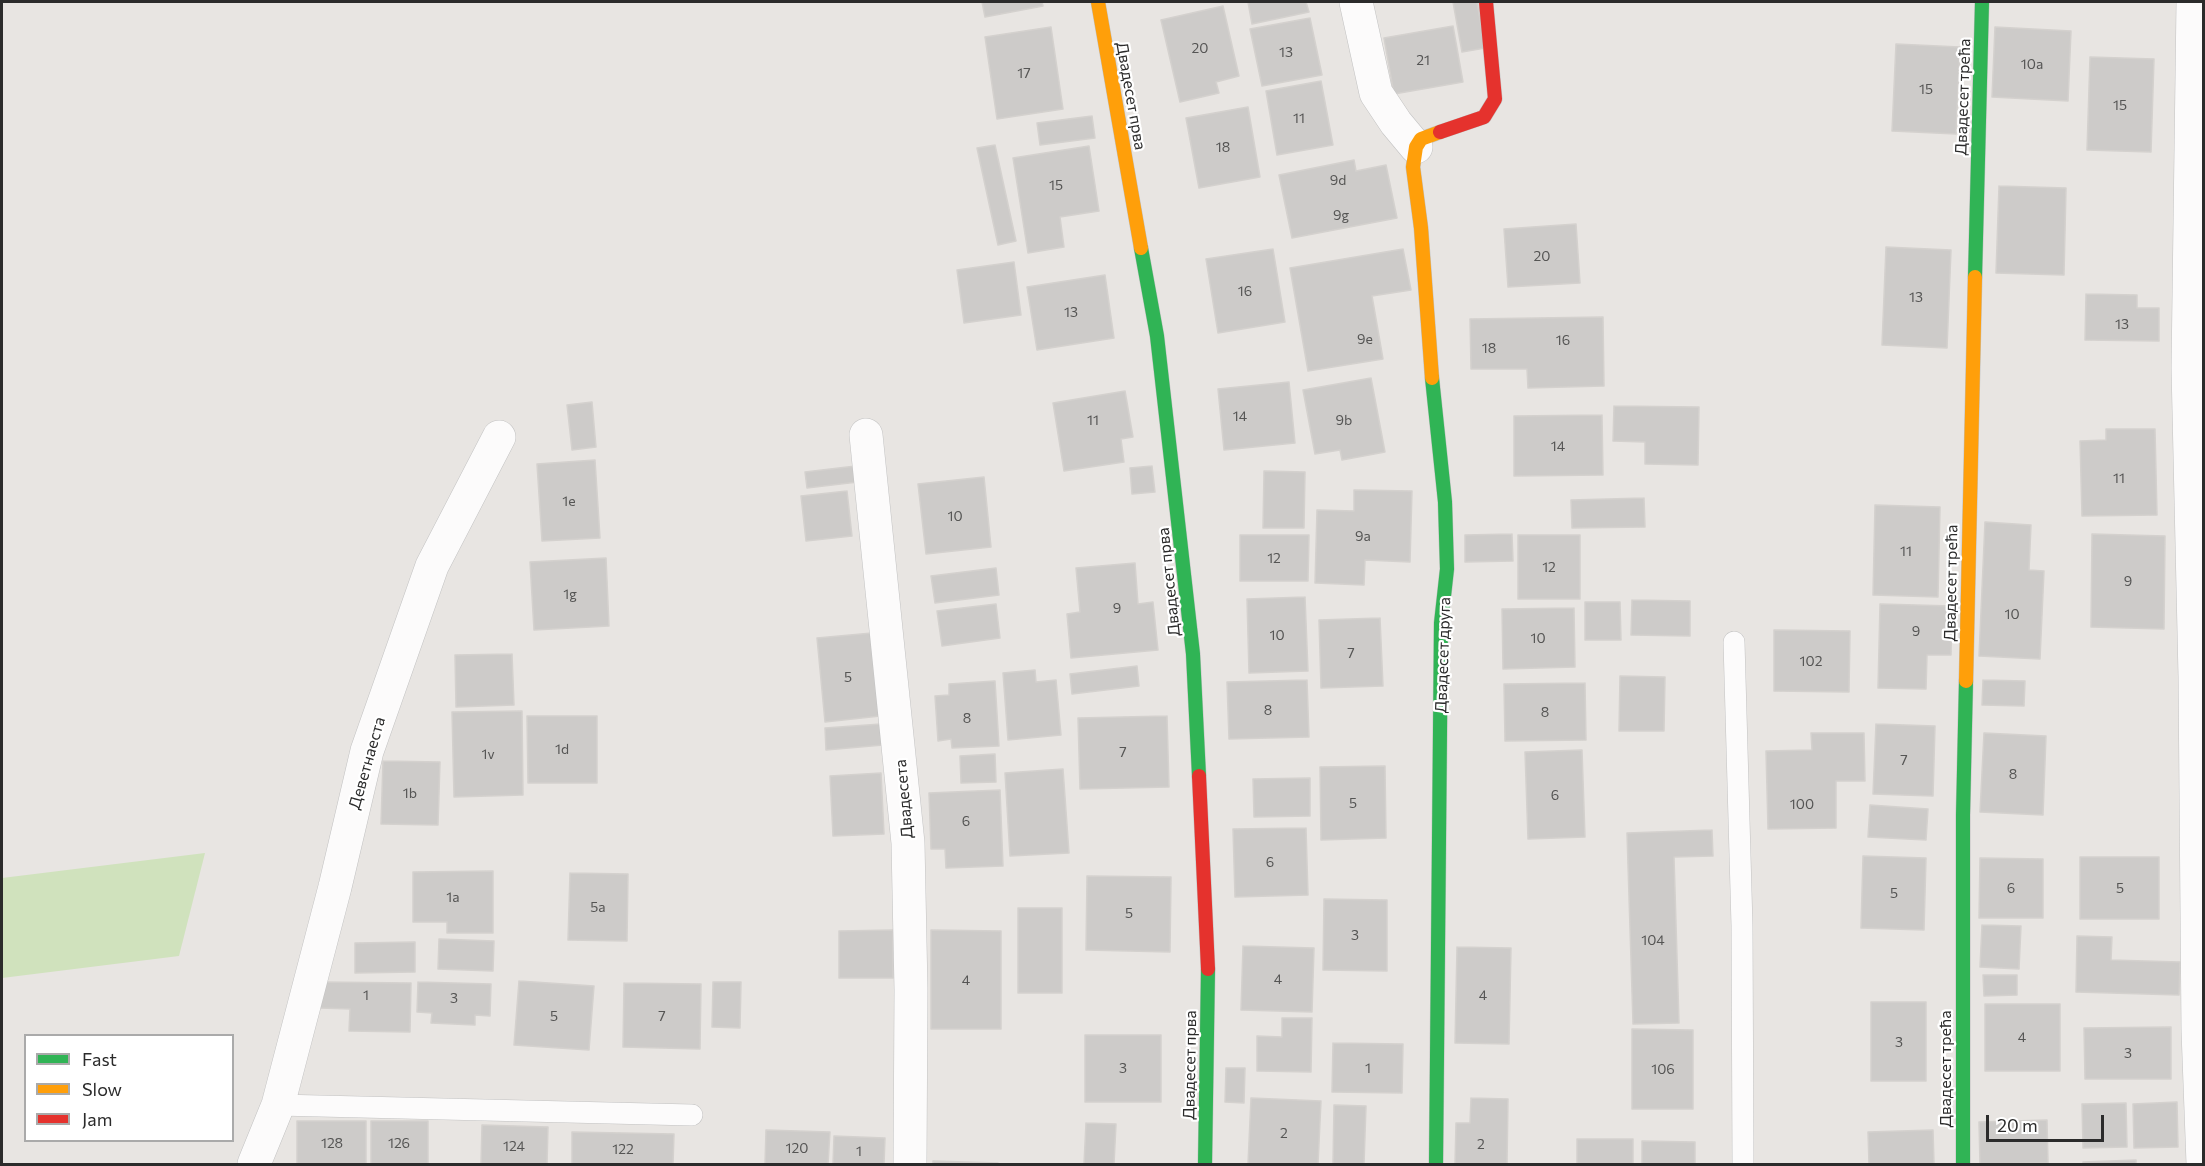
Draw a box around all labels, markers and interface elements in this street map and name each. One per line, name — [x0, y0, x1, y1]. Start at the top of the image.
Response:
street label: Двадесет трећа — [1951, 38, 1975, 156]
house number: 20 — [1192, 40, 1208, 56]
street label: Двадесет прва — [1112, 41, 1150, 151]
house number: 13 — [1279, 44, 1293, 60]
house number: 21 — [1416, 52, 1430, 68]
house number: 10a — [2021, 56, 2043, 72]
house number: 17 — [1017, 65, 1031, 81]
house number: 15 — [1919, 81, 1933, 97]
house number: 15 — [2113, 97, 2127, 113]
house number: 11 — [1293, 110, 1305, 126]
house number: 18 — [1216, 139, 1230, 155]
house number: 9d — [1330, 172, 1346, 188]
house number: 15 — [1049, 177, 1063, 193]
house number: 9g — [1333, 207, 1349, 223]
house number: 20 — [1534, 248, 1550, 264]
house number: 16 — [1238, 283, 1252, 299]
house number: 13 — [1909, 289, 1923, 305]
house number: 13 — [1064, 304, 1078, 320]
house number: 13 — [2115, 316, 2129, 332]
house number: 9e — [1357, 331, 1373, 347]
house number: 16 — [1556, 332, 1570, 348]
house number: 18 — [1482, 340, 1496, 356]
house number: 14 — [1233, 408, 1247, 424]
house number: 11 — [1087, 412, 1099, 428]
house number: 9b — [1336, 412, 1352, 428]
house number: 14 — [1551, 438, 1565, 454]
house number: 11 — [2113, 470, 2125, 486]
house number: 1e — [562, 493, 576, 509]
house number: 10 — [947, 508, 963, 524]
street label: Двадесет трећа — [1940, 524, 1962, 642]
street label: Двадесет прва — [1154, 527, 1184, 637]
house number: 9a — [1355, 528, 1371, 544]
house number: 11 — [1900, 543, 1912, 559]
house number: 12 — [1267, 550, 1281, 566]
house number: 12 — [1542, 559, 1556, 575]
house number: 9 — [2124, 573, 2132, 589]
house number: 1g — [563, 586, 577, 602]
street label: Двадесет друга — [1431, 597, 1455, 713]
house number: 9 — [1113, 600, 1121, 616]
house number: 10 — [2004, 606, 2020, 622]
house number: 9 — [1912, 623, 1920, 639]
house number: 10 — [1269, 627, 1285, 643]
house number: 10 — [1530, 630, 1546, 646]
house number: 7 — [1347, 645, 1355, 661]
house number: 102 — [1800, 653, 1822, 669]
house number: 5 — [844, 669, 852, 685]
house number: 8 — [1264, 702, 1272, 718]
house number: 8 — [1541, 704, 1549, 720]
house number: 8 — [963, 710, 971, 726]
street label: Деветнаеста — [345, 715, 389, 811]
house number: 1d — [555, 741, 569, 757]
house number: 7 — [1119, 744, 1127, 760]
house number: 1v — [481, 746, 495, 762]
house number: 7 — [1900, 752, 1908, 768]
street label: Двадесета — [891, 759, 917, 839]
house number: 8 — [2009, 766, 2017, 782]
house number: 1b — [403, 785, 417, 801]
house number: 6 — [1551, 787, 1559, 803]
house number: 5 — [1349, 795, 1357, 811]
house number: 100 — [1790, 796, 1814, 812]
house number: 6 — [962, 813, 970, 829]
house number: 6 — [1266, 854, 1274, 870]
house number: 6 — [2007, 880, 2015, 896]
house number: 5 — [2116, 880, 2124, 896]
house number: 5 — [1890, 885, 1898, 901]
house number: 1a — [446, 889, 460, 905]
house number: 5a — [590, 899, 606, 915]
house number: 5 — [1125, 905, 1133, 921]
house number: 3 — [1351, 927, 1359, 943]
house number: 104 — [1641, 932, 1665, 948]
house number: 4 — [1274, 971, 1282, 987]
house number: 4 — [962, 972, 970, 988]
house number: 1 — [363, 987, 369, 1003]
house number: 4 — [1479, 987, 1487, 1003]
house number: 3 — [450, 990, 458, 1006]
house number: 5 — [550, 1008, 558, 1024]
house number: 7 — [658, 1008, 666, 1024]
street label: Двадесет прва — [1179, 1010, 1201, 1120]
street label: Двадесет трећа — [1936, 1011, 1956, 1127]
house number: 4 — [2018, 1029, 2026, 1045]
legend — [24, 1034, 234, 1142]
house number: 3 — [1895, 1034, 1903, 1050]
house number: 3 — [2124, 1045, 2132, 1061]
text: Fast — [82, 1048, 117, 1070]
house number: 3 — [1119, 1060, 1127, 1076]
house number: 1 — [1365, 1060, 1371, 1076]
house number: 106 — [1651, 1061, 1675, 1077]
text: Slow — [82, 1078, 122, 1100]
scale bar — [1989, 1103, 2108, 1141]
text: Jam — [82, 1108, 112, 1130]
text: 20 m — [1997, 1114, 2038, 1136]
house number: 2 — [1280, 1125, 1288, 1141]
house number: 128 — [321, 1135, 343, 1151]
house number: 126 — [388, 1135, 410, 1151]
house number: 2 — [1477, 1136, 1485, 1152]
house number: 124 — [503, 1138, 525, 1154]
house number: 120 — [786, 1140, 808, 1156]
house number: 122 — [612, 1141, 634, 1157]
house number: 1 — [856, 1143, 862, 1159]

